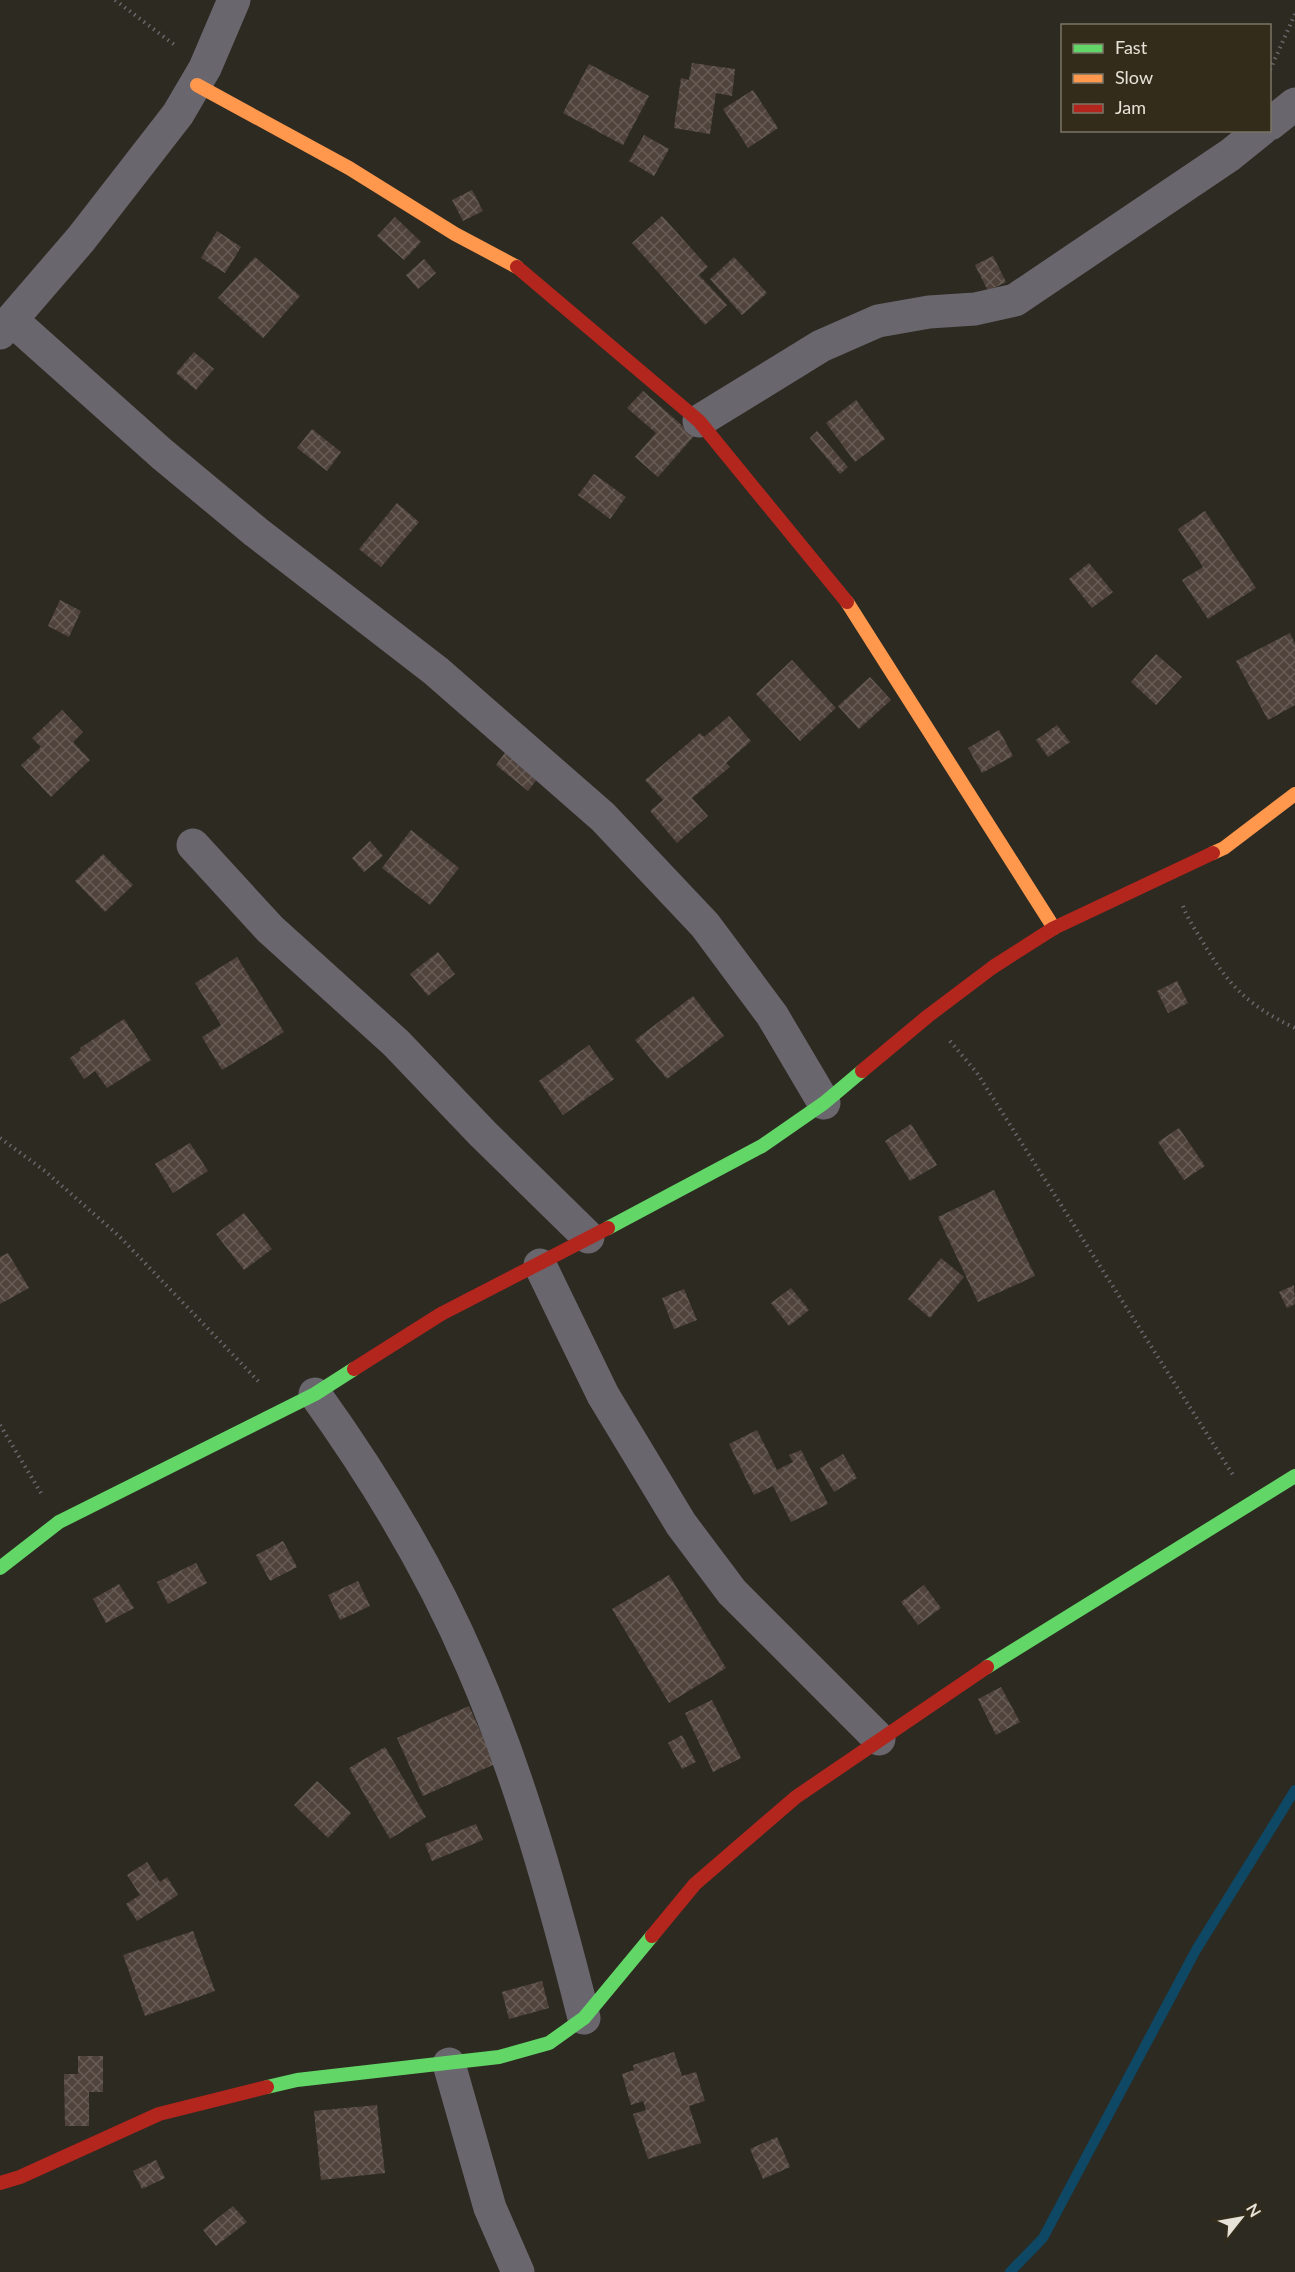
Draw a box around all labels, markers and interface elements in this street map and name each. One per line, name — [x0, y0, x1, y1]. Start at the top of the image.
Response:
legend — [1061, 24, 1271, 132]
text: Fast — [1115, 36, 1148, 58]
text: Slow — [1115, 66, 1153, 88]
text: Jam — [1115, 96, 1146, 118]
north arrow — [1211, 2188, 1271, 2248]
text: N — [1243, 2200, 1266, 2220]

